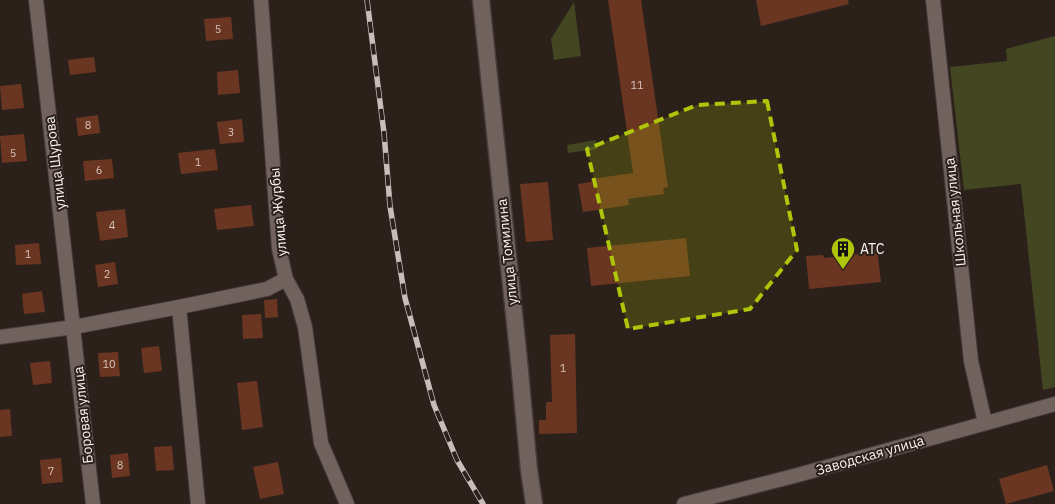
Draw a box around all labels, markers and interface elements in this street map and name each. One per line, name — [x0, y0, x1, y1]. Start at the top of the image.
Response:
house number: 5 — [215, 22, 221, 36]
house number: 11 — [630, 78, 644, 92]
street label: улица Щурова — [40, 115, 70, 211]
house number: 8 — [85, 118, 91, 132]
house number: 3 — [228, 125, 234, 139]
house number: 5 — [10, 146, 16, 160]
house number: 1 — [195, 155, 202, 169]
street label: Школьная улица — [940, 156, 970, 267]
house number: 6 — [96, 163, 102, 177]
street label: улица Журбы — [265, 167, 291, 257]
street label: улица Томилина — [492, 197, 522, 306]
house number: 4 — [109, 218, 116, 232]
building icon: АТС — [830, 236, 856, 270]
place label: АТС — [860, 240, 885, 258]
house number: 1 — [25, 247, 32, 261]
house number: 2 — [104, 267, 110, 281]
house number: 10 — [102, 357, 116, 371]
house number: 1 — [560, 361, 567, 375]
street label: Боровая улица — [69, 365, 97, 464]
street label: Заводская улица — [814, 431, 927, 479]
house number: 8 — [117, 458, 123, 472]
house number: 7 — [48, 464, 54, 478]

